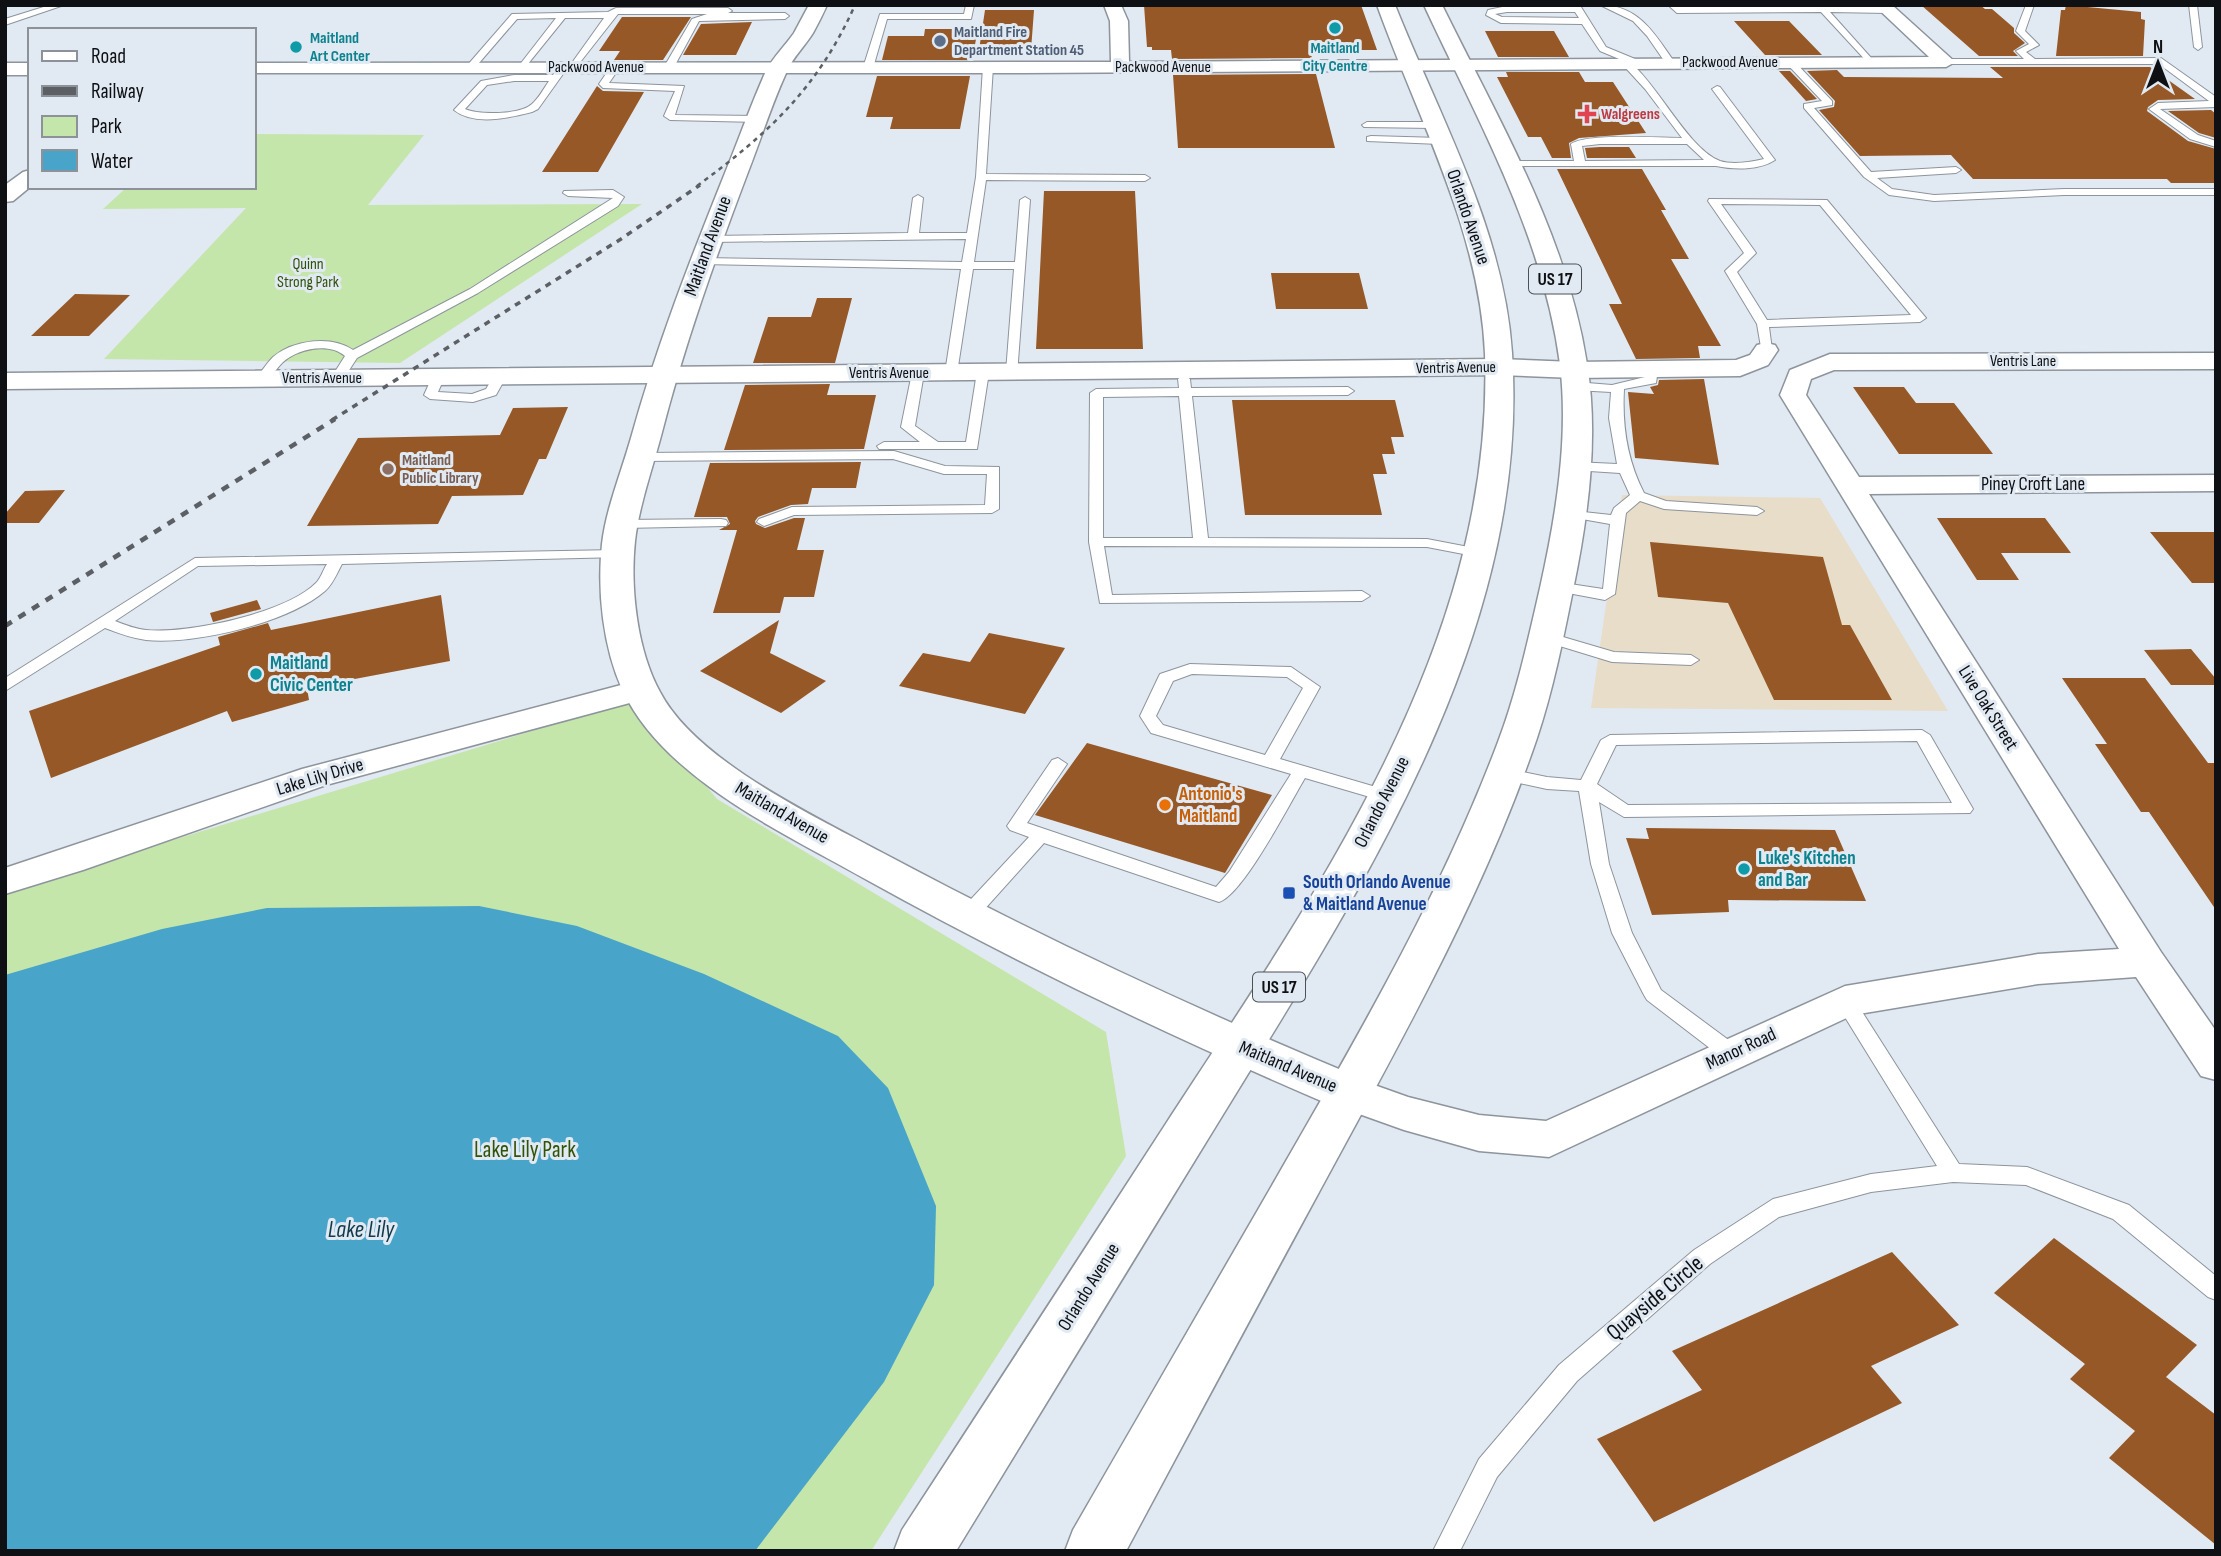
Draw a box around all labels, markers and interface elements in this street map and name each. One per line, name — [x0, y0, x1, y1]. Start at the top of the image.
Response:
marker: Maitland City Centre — [1327, 20, 1343, 36]
place label: Maitland Fire Department Station 45 — [954, 23, 1084, 60]
legend — [28, 28, 256, 189]
north arrow — [2123, 28, 2193, 98]
place label: Maitland Art Center — [309, 29, 370, 66]
marker: Maitland Fire Department Station 45 — [932, 33, 948, 49]
text: N — [2153, 36, 2163, 59]
marker: Maitland Art Center — [288, 39, 304, 55]
place label: Maitland City Centre — [1302, 39, 1368, 76]
text: Road — [91, 44, 126, 69]
street label: Packwood Avenue — [1682, 53, 1778, 72]
street label: Packwood Avenue — [548, 58, 644, 77]
street label: Packwood Avenue — [1115, 58, 1211, 77]
text: Railway — [91, 79, 144, 104]
place label: Walgreens — [1601, 105, 1660, 124]
marker: Walgreens — [1579, 106, 1595, 122]
text: Park — [91, 114, 122, 139]
text: Water — [91, 149, 133, 174]
street label: Orlando Avenue — [1441, 166, 1495, 268]
street label: Maitland Avenue — [679, 193, 737, 299]
park label: Quinn Strong Park — [277, 255, 339, 292]
road number: US 17 — [1529, 264, 1581, 293]
street label: Ventris Lane — [1990, 352, 2056, 371]
street label: Ventris Avenue — [1416, 358, 1496, 378]
street label: Ventris Avenue — [849, 364, 929, 383]
street label: Ventris Avenue — [282, 369, 362, 388]
place label: Maitland Public Library — [402, 451, 479, 488]
marker: Maitland Public Library — [380, 461, 396, 477]
street label: Piney Croft Lane — [1981, 473, 2085, 496]
place label: Maitland Civic Center — [270, 652, 353, 697]
street label: Live Oak Street — [1953, 661, 2023, 755]
marker: Maitland Civic Center — [248, 666, 264, 682]
street label: Lake Lily Drive — [274, 753, 366, 801]
street label: Orlando Avenue — [1349, 753, 1415, 851]
street label: Maitland Avenue — [731, 777, 833, 849]
place label: Antonio's Maitland — [1178, 783, 1243, 828]
marker: Antonio's Maitland — [1157, 797, 1173, 813]
place label: Luke's Kitchen and Bar — [1758, 847, 1856, 892]
marker: Luke's Kitchen and Bar — [1736, 861, 1752, 877]
place label: South Orlando Avenue & Maitland Avenue — [1303, 871, 1451, 916]
marker: South Orlando Avenue & Maitland Avenue — [1281, 885, 1297, 901]
road number: US 17 — [1253, 972, 1305, 1002]
street label: Manor Road — [1702, 1023, 1780, 1075]
street label: Maitland Avenue — [1235, 1036, 1341, 1098]
park label: Lake Lily Park — [474, 1136, 576, 1164]
water label: Lake Lily — [328, 1215, 395, 1244]
street label: Orlando Avenue — [1053, 1239, 1125, 1335]
street label: Quayside Circle — [1601, 1249, 1709, 1347]

